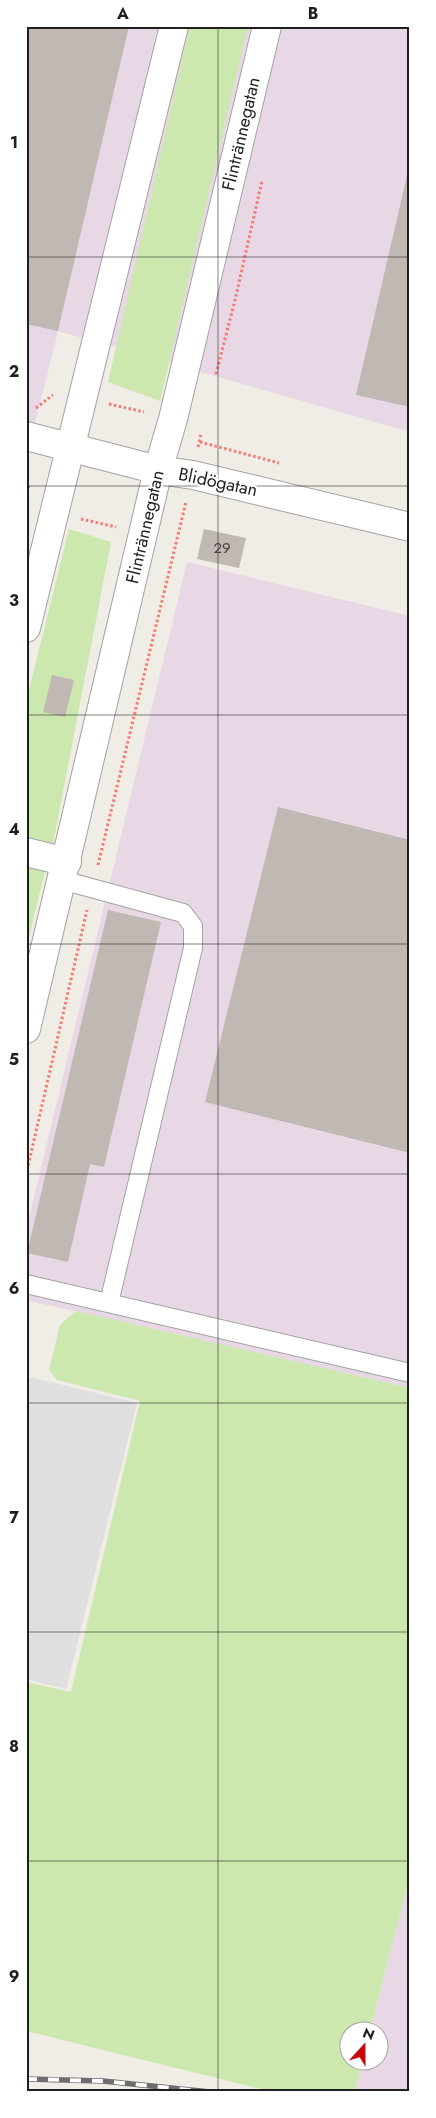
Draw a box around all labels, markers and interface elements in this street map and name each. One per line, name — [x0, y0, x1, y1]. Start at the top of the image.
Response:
text: A — [116, 2, 129, 25]
text: B — [308, 2, 318, 25]
street label: Flintrännegatan — [215, 75, 267, 193]
text: 1 — [10, 131, 18, 154]
text: 2 — [9, 360, 19, 383]
street label: Blidögatan — [176, 461, 260, 503]
street label: Flintrännegatan — [119, 468, 171, 586]
house number: 29 — [213, 537, 231, 559]
text: 3 — [9, 589, 19, 612]
text: 4 — [8, 818, 20, 841]
text: 5 — [9, 1048, 19, 1071]
text: 6 — [9, 1277, 19, 1300]
text: 7 — [9, 1506, 19, 1529]
text: 8 — [9, 1735, 19, 1758]
text: 9 — [9, 1965, 19, 1988]
north arrow — [338, 2020, 388, 2070]
text: N — [360, 2023, 377, 2045]

